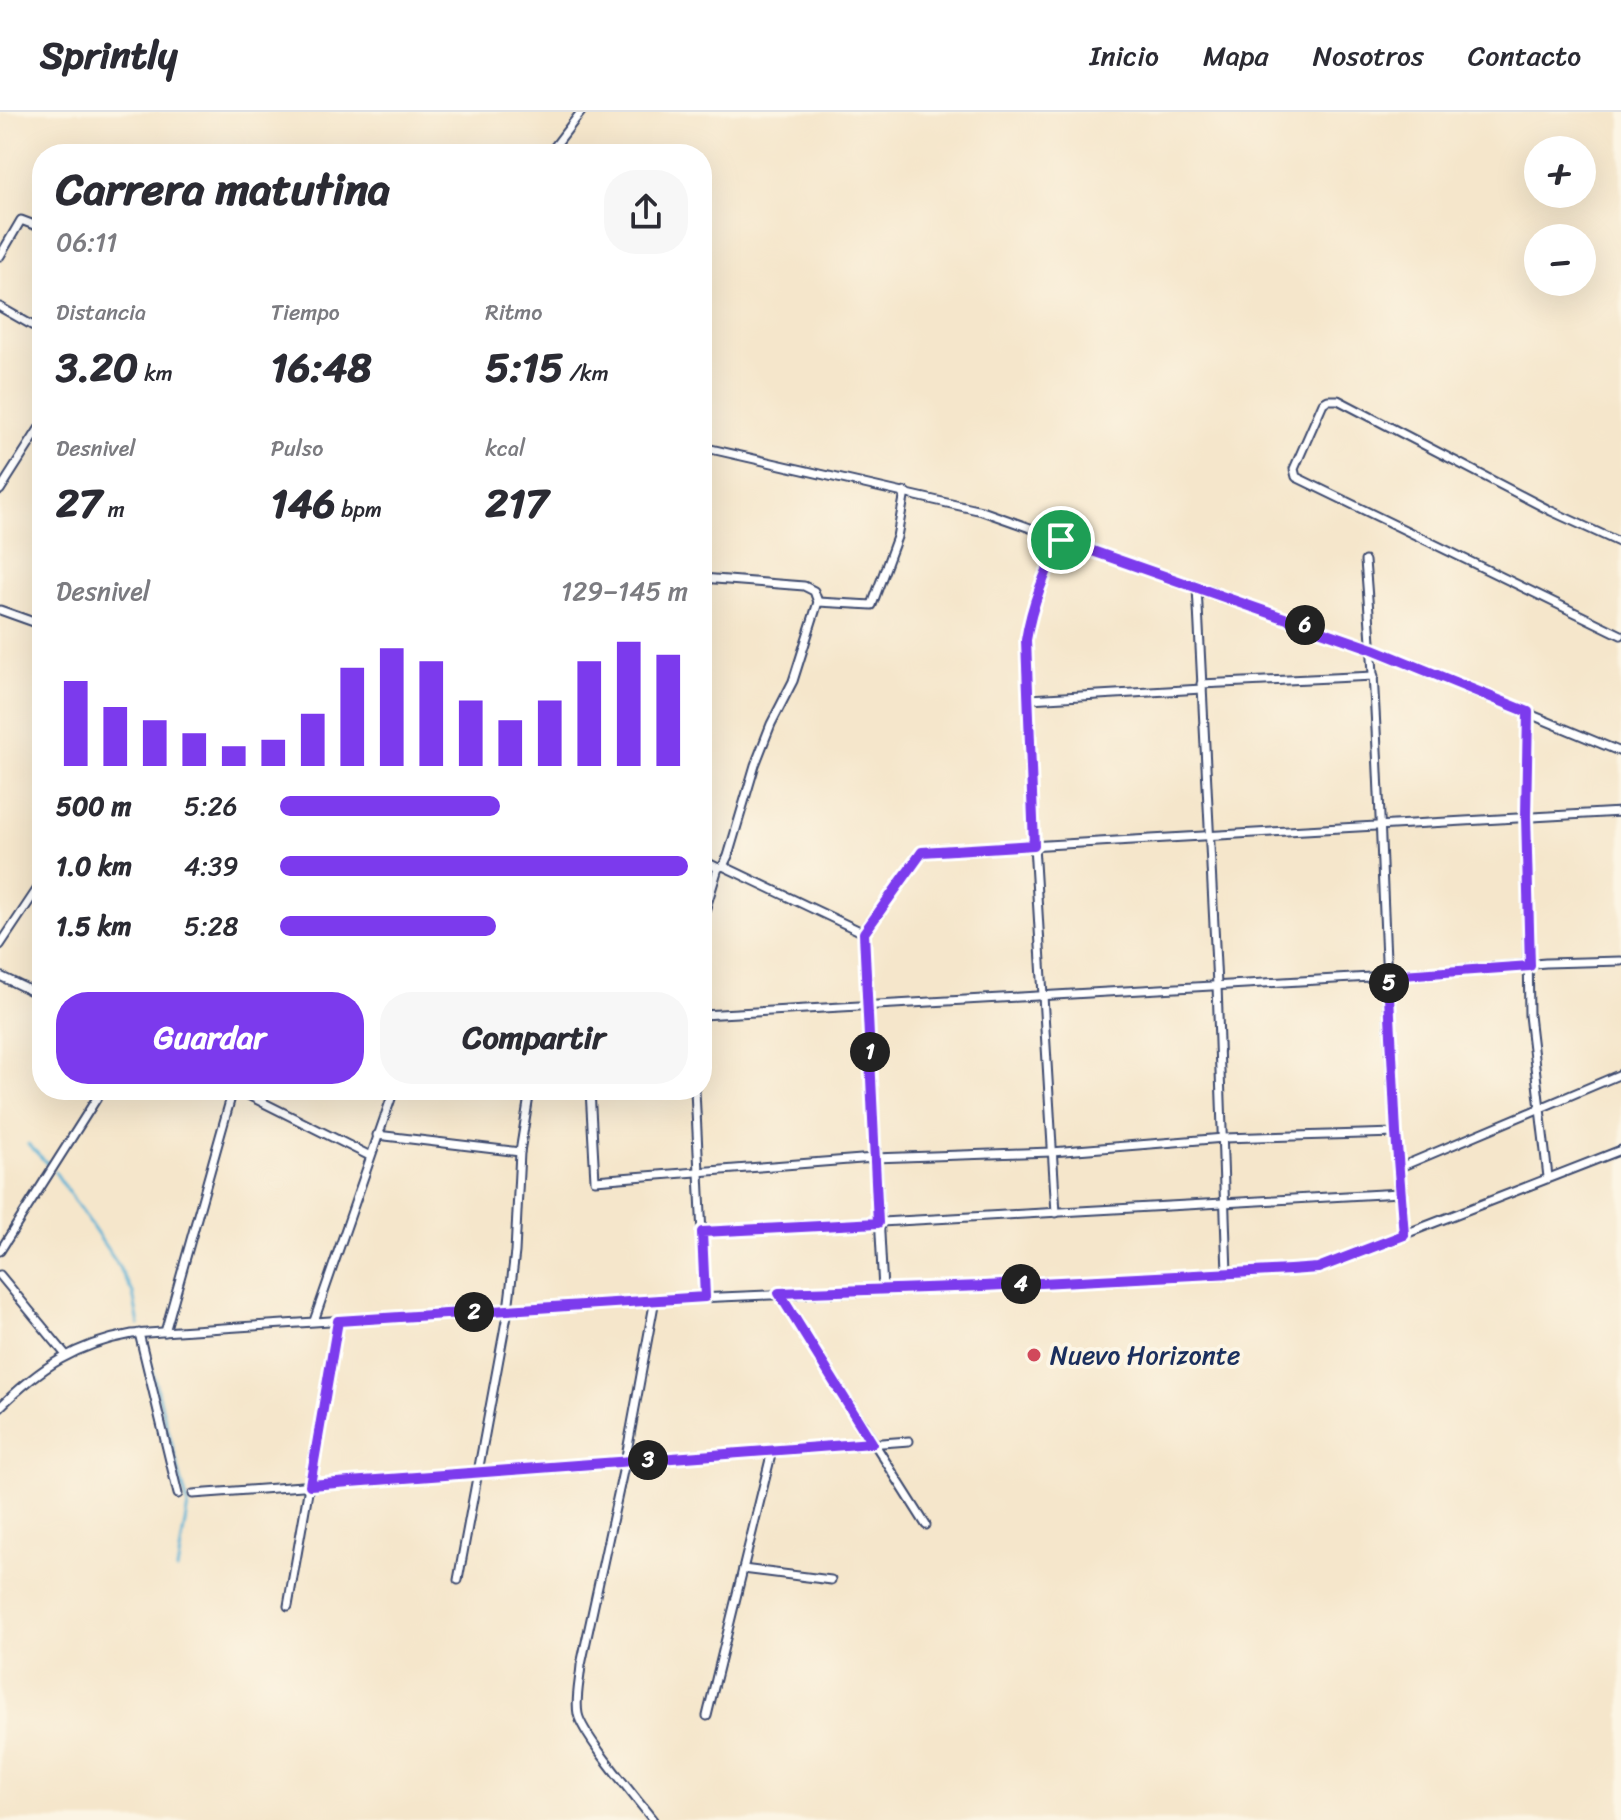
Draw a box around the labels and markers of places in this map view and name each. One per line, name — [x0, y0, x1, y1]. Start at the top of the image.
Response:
pin — [1027, 506, 1095, 574]
pin: 6 — [1285, 605, 1325, 645]
pin: 5 — [1369, 963, 1409, 1003]
pin: 1 — [850, 1032, 890, 1072]
pin: 4 — [1001, 1264, 1041, 1304]
pin: 2 — [454, 1292, 494, 1332]
place label: Nuevo Horizonte — [1050, 1332, 1240, 1378]
marker: Nuevo Horizonte — [1025, 1346, 1043, 1364]
pin: 3 — [628, 1440, 668, 1480]

